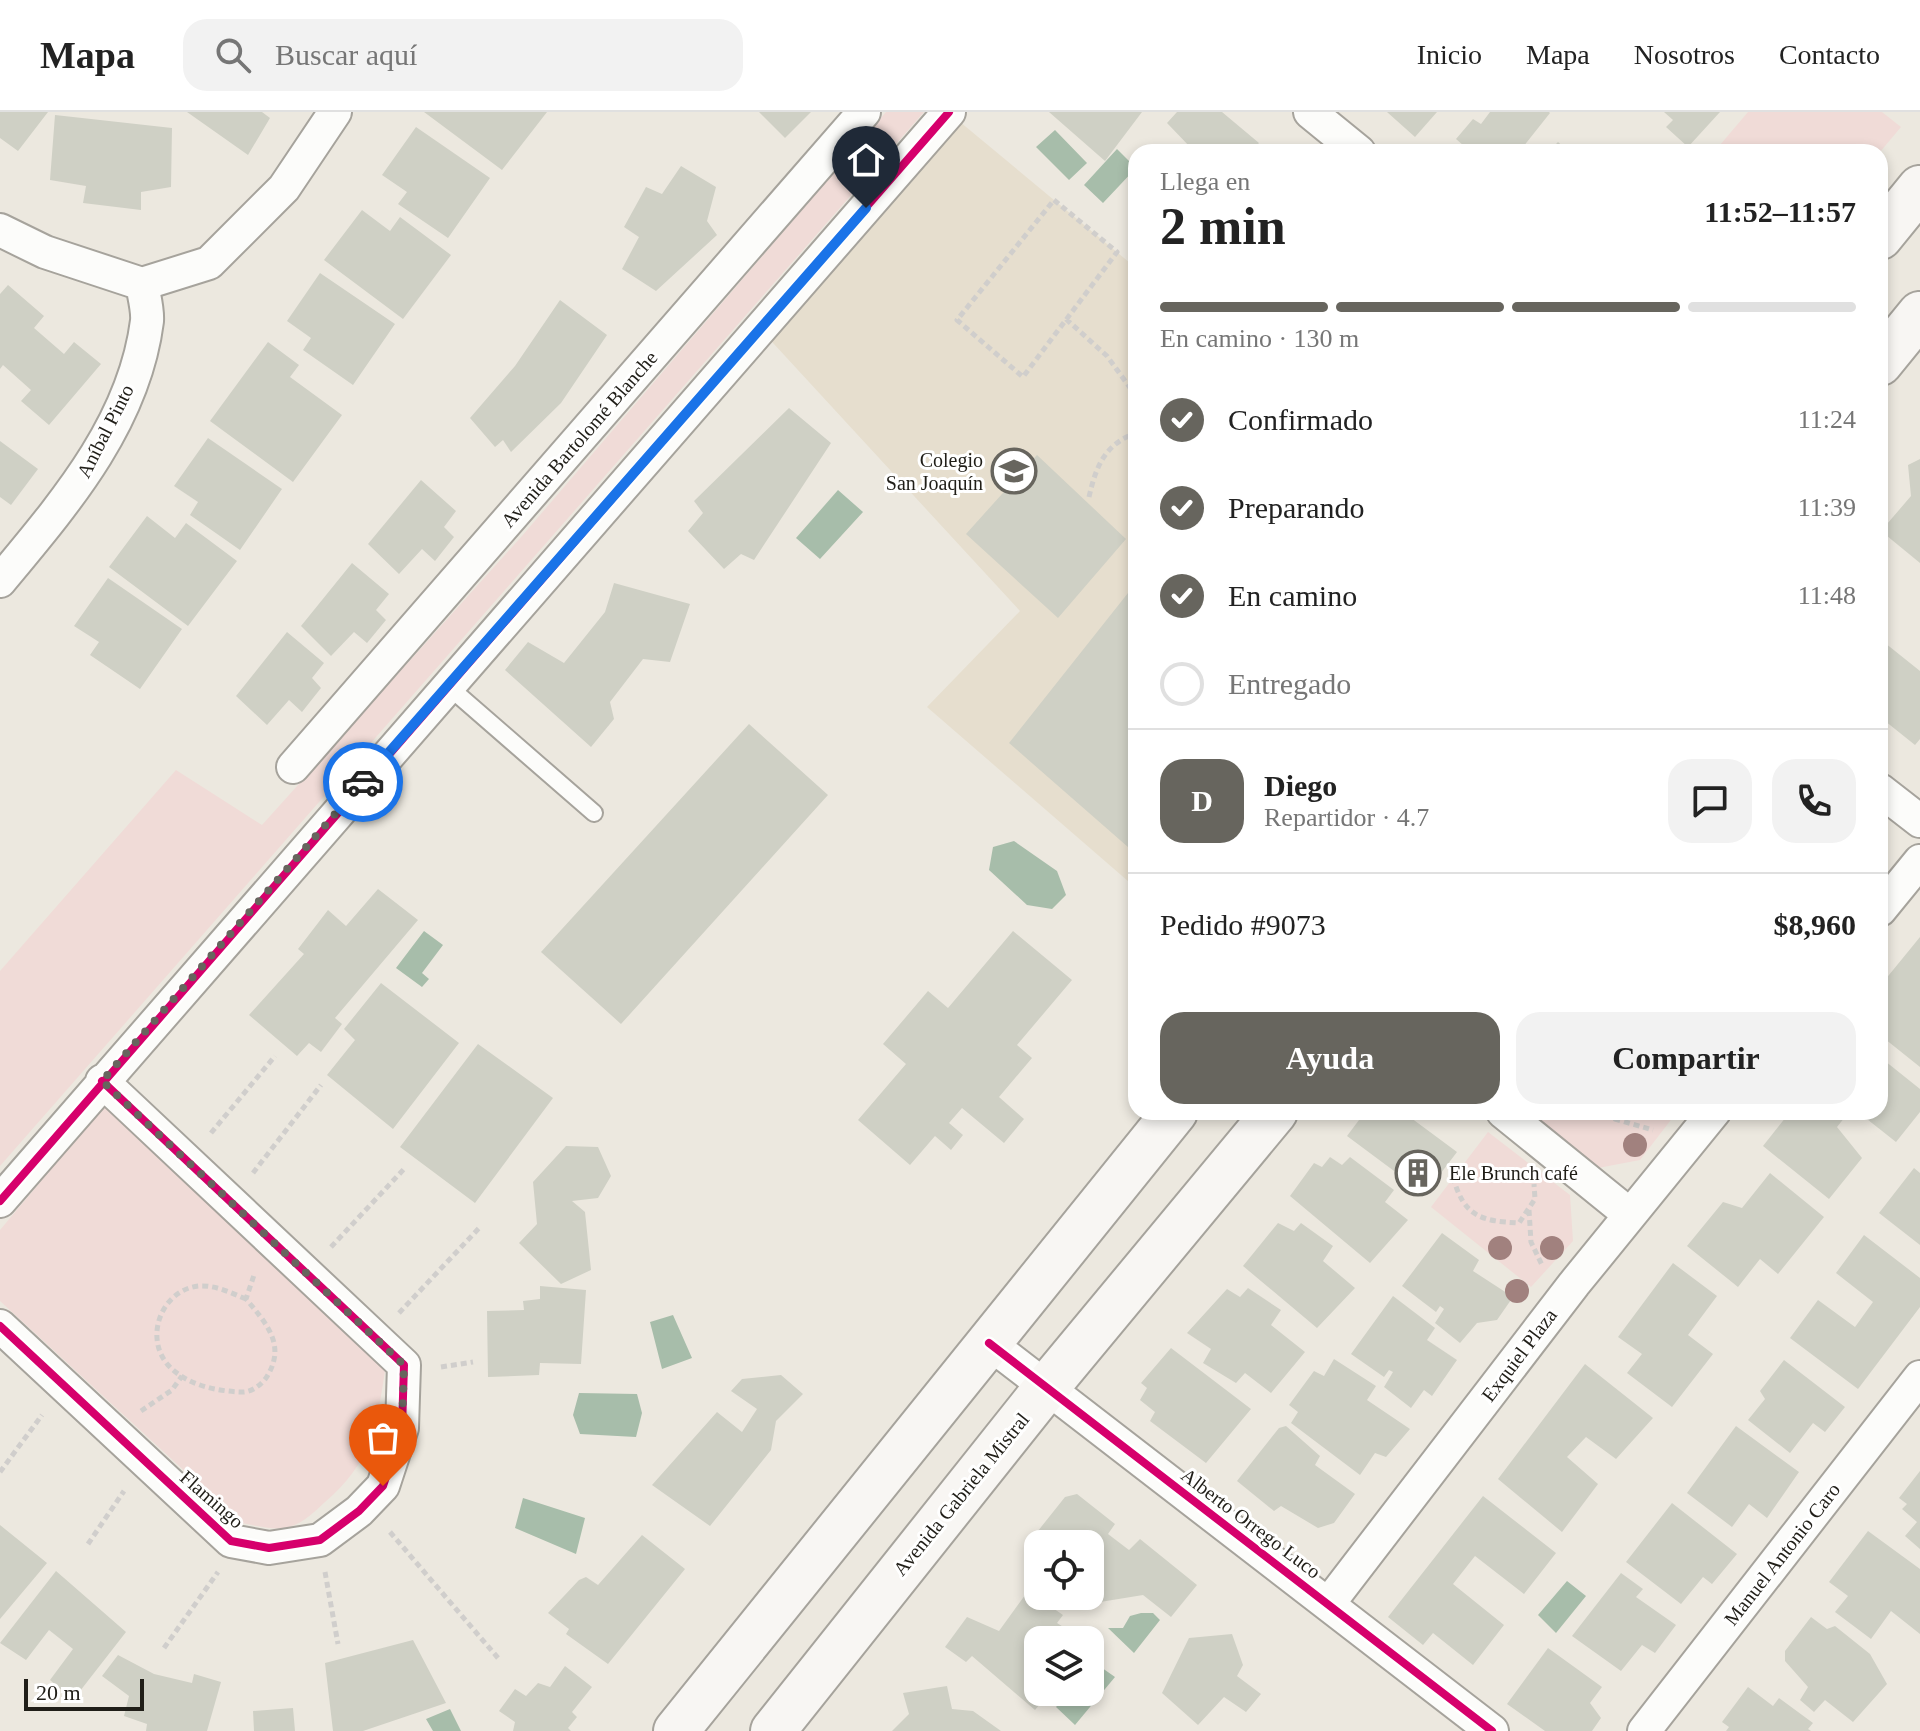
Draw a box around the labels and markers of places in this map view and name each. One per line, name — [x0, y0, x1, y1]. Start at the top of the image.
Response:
pin — [832, 126, 900, 208]
school or university icon: Colegio San Joaquín — [990, 447, 1038, 495]
place label: Colegio San Joaquín — [886, 449, 983, 495]
building icon: Ele Brunch café — [1394, 1149, 1442, 1197]
place label: Ele Brunch café — [1449, 1162, 1578, 1184]
pin — [349, 1404, 417, 1486]

